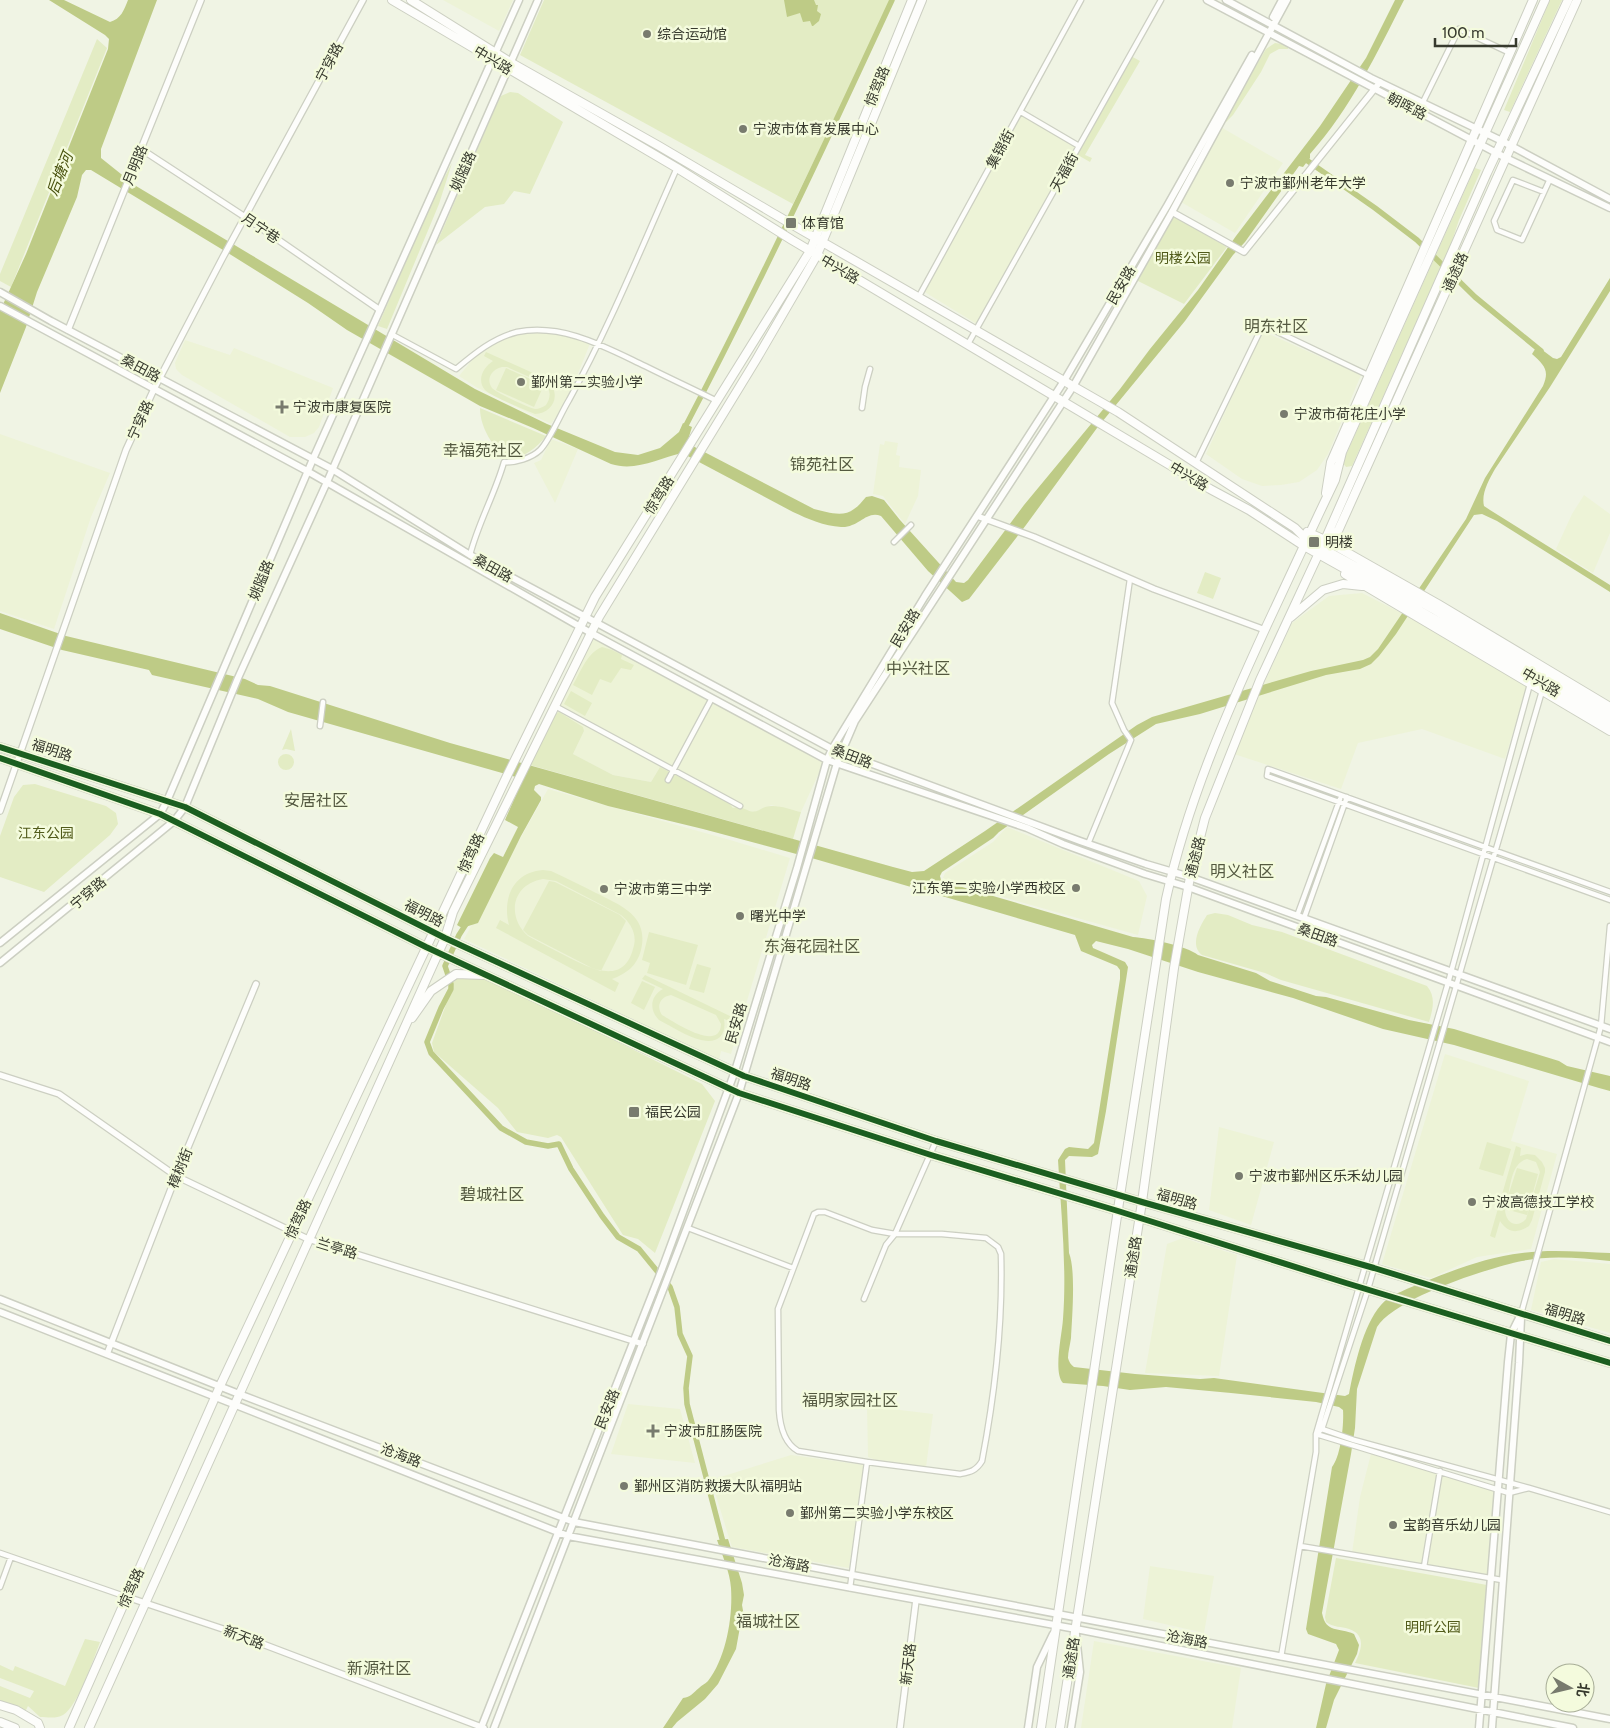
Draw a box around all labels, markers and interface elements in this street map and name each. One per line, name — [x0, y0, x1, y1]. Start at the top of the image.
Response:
scale bar — [1435, 15, 1516, 47]
text: 100 m — [1442, 24, 1484, 42]
place label: 综合运动馆 — [657, 25, 727, 43]
marker: 综合运动馆 — [641, 28, 653, 40]
street label: 宁穿路 — [311, 39, 347, 85]
street label: 中兴路 — [470, 41, 516, 79]
street label: 惊驾路 — [861, 63, 893, 109]
street label: 朝晖路 — [1384, 88, 1430, 124]
place label: 宁波市体育发展中心 — [753, 120, 879, 138]
marker: 宁波市体育发展中心 — [737, 123, 749, 135]
street label: 集锦街 — [982, 126, 1018, 172]
street label: 月明路 — [119, 142, 151, 188]
water label: 后塘河 — [43, 147, 78, 198]
street label: 姚隘路 — [446, 148, 480, 194]
street label: 天福街 — [1046, 149, 1082, 195]
place label: 宁波市鄞州老年大学 — [1240, 174, 1366, 192]
marker: 宁波市鄞州老年大学 — [1224, 177, 1236, 189]
street label: 月宁巷 — [239, 209, 283, 247]
place label: 体育馆 — [802, 214, 844, 232]
marker: 体育馆 — [784, 216, 798, 230]
park label: 明楼公园 — [1155, 249, 1211, 267]
street label: 通途路 — [1438, 249, 1472, 295]
street label: 中兴路 — [817, 250, 863, 288]
street label: 民安路 — [1103, 262, 1139, 308]
district label: 明东社区 — [1244, 317, 1308, 336]
street label: 桑田路 — [118, 350, 164, 386]
place label: 鄞州第二实验小学 — [531, 373, 643, 391]
marker: 鄞州第二实验小学 — [515, 376, 527, 388]
street label: 宁穿路 — [123, 397, 157, 443]
place label: 宁波市康复医院 — [293, 398, 391, 416]
marker: 宁波市康复医院 — [275, 400, 289, 414]
place label: 宁波市荷花庄小学 — [1294, 405, 1406, 423]
marker: 宁波市荷花庄小学 — [1278, 408, 1290, 420]
district label: 幸福苑社区 — [443, 441, 523, 460]
district label: 锦苑社区 — [790, 455, 854, 474]
street label: 中兴路 — [1166, 457, 1212, 495]
street label: 惊驾路 — [640, 472, 678, 518]
place label: 明楼 — [1325, 533, 1353, 551]
marker: 明楼 — [1307, 535, 1321, 549]
street label: 桑田路 — [470, 550, 516, 586]
street label: 姚隘路 — [245, 557, 277, 603]
street label: 民安路 — [886, 605, 924, 651]
district label: 中兴社区 — [886, 659, 950, 678]
street label: 中兴路 — [1518, 663, 1564, 701]
street label: 福明路 — [29, 735, 75, 765]
street label: 桑田路 — [829, 740, 875, 772]
district label: 安居社区 — [284, 791, 348, 810]
park label: 江东公园 — [18, 824, 74, 842]
street label: 惊驾路 — [454, 830, 488, 876]
street label: 通途路 — [1181, 834, 1209, 880]
district label: 明义社区 — [1210, 862, 1274, 881]
street label: 宁穿路 — [66, 873, 110, 913]
place label: 江东第二实验小学西校区 — [912, 879, 1066, 897]
place label: 宁波市第三中学 — [614, 880, 712, 898]
marker: 江东第二实验小学西校区 — [1070, 882, 1082, 894]
marker: 宁波市第三中学 — [598, 883, 610, 895]
street label: 福明路 — [401, 895, 447, 931]
place label: 曙光中学 — [750, 907, 806, 925]
marker: 曙光中学 — [734, 910, 746, 922]
street label: 桑田路 — [1295, 919, 1341, 951]
district label: 东海花园社区 — [764, 937, 860, 956]
street label: 民安路 — [721, 1000, 751, 1046]
street label: 福明路 — [768, 1064, 814, 1094]
place label: 福民公园 — [645, 1103, 701, 1121]
marker: 福民公园 — [627, 1105, 641, 1119]
street label: 樟树街 — [164, 1145, 196, 1191]
place label: 宁波市鄞州区乐禾幼儿园 — [1249, 1167, 1403, 1185]
marker: 宁波市鄞州区乐禾幼儿园 — [1233, 1170, 1245, 1182]
district label: 碧城社区 — [460, 1185, 524, 1204]
street label: 福明路 — [1154, 1185, 1200, 1213]
place label: 宁波高德技工学校 — [1482, 1193, 1594, 1211]
street label: 惊驾路 — [281, 1196, 315, 1242]
marker: 宁波高德技工学校 — [1466, 1196, 1478, 1208]
street label: 兰亭路 — [314, 1233, 360, 1263]
street label: 通途路 — [1121, 1235, 1145, 1279]
street label: 福明路 — [1542, 1299, 1588, 1329]
street label: 民安路 — [591, 1386, 623, 1432]
district label: 福明家园社区 — [802, 1391, 898, 1410]
place label: 宁波市肛肠医院 — [664, 1422, 762, 1440]
marker: 宁波市肛肠医院 — [646, 1424, 660, 1438]
street label: 沧海路 — [378, 1439, 424, 1471]
place label: 鄞州区消防救援大队福明站 — [634, 1477, 802, 1495]
marker: 鄞州区消防救援大队福明站 — [618, 1480, 630, 1492]
place label: 鄞州第二实验小学东校区 — [800, 1504, 954, 1522]
marker: 鄞州第二实验小学东校区 — [784, 1507, 796, 1519]
place label: 宝韵音乐幼儿园 — [1403, 1516, 1501, 1534]
marker: 宝韵音乐幼儿园 — [1387, 1519, 1399, 1531]
street label: 沧海路 — [767, 1550, 811, 1576]
street label: 惊驾路 — [114, 1565, 148, 1611]
district label: 福城社区 — [736, 1612, 800, 1631]
park label: 明昕公园 — [1405, 1618, 1461, 1636]
street label: 新天路 — [221, 1621, 267, 1653]
street label: 沧海路 — [1165, 1626, 1209, 1652]
street label: 通途路 — [1059, 1636, 1083, 1680]
street label: 新天路 — [897, 1642, 919, 1686]
district label: 新源社区 — [347, 1659, 411, 1678]
north arrow — [1545, 1663, 1595, 1713]
text: 北 — [1573, 1682, 1593, 1698]

